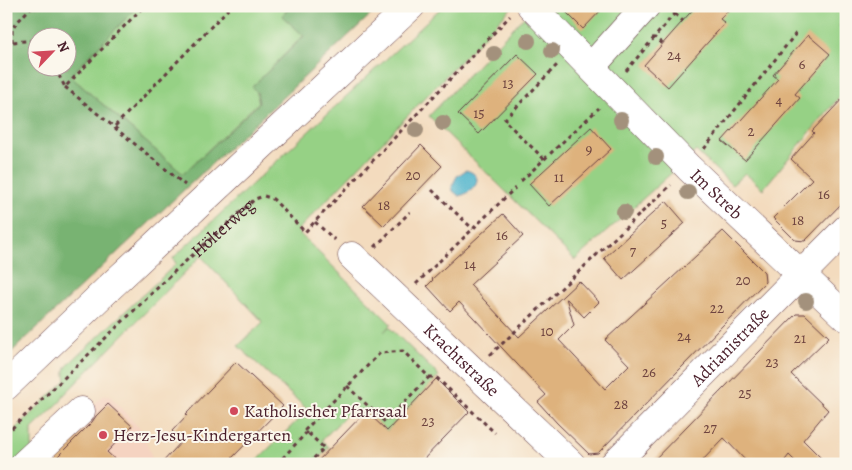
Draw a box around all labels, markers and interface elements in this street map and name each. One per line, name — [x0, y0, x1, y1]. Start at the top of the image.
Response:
north arrow — [28, 28, 78, 78]
text: N — [53, 38, 74, 55]
house number: 24 — [667, 45, 681, 65]
house number: 6 — [799, 54, 806, 74]
house number: 13 — [502, 73, 514, 93]
house number: 4 — [776, 90, 783, 110]
house number: 15 — [473, 103, 485, 123]
house number: 2 — [747, 121, 755, 141]
house number: 9 — [586, 139, 593, 159]
street label: Im Streb — [685, 163, 748, 225]
house number: 20 — [405, 165, 421, 185]
house number: 11 — [554, 167, 564, 187]
house number: 16 — [818, 184, 830, 204]
street label: Hölterweg — [186, 193, 259, 263]
house number: 18 — [378, 195, 390, 215]
house number: 18 — [792, 210, 804, 230]
house number: 5 — [661, 213, 667, 233]
house number: 16 — [496, 225, 508, 245]
house number: 7 — [630, 241, 637, 261]
house number: 14 — [464, 254, 476, 274]
house number: 20 — [735, 270, 751, 290]
house number: 22 — [710, 298, 724, 318]
street label: Adrianistraße — [685, 302, 774, 392]
street label: Krachtstraße — [418, 318, 505, 402]
house number: 10 — [540, 321, 554, 341]
house number: 24 — [677, 326, 691, 346]
house number: 21 — [794, 328, 806, 348]
house number: 23 — [765, 352, 779, 372]
house number: 26 — [642, 362, 656, 382]
house number: 25 — [738, 383, 752, 403]
house number: 28 — [614, 394, 628, 414]
place label: Katholischer Pfarrsaal — [244, 399, 407, 423]
marker: Katholischer Pfarrsaal — [228, 405, 240, 417]
house number: 23 — [421, 411, 435, 431]
house number: 27 — [703, 418, 717, 438]
place label: Herz-Jesu-Kindergarten — [113, 423, 291, 447]
marker: Herz-Jesu-Kindergarten — [97, 429, 109, 441]

